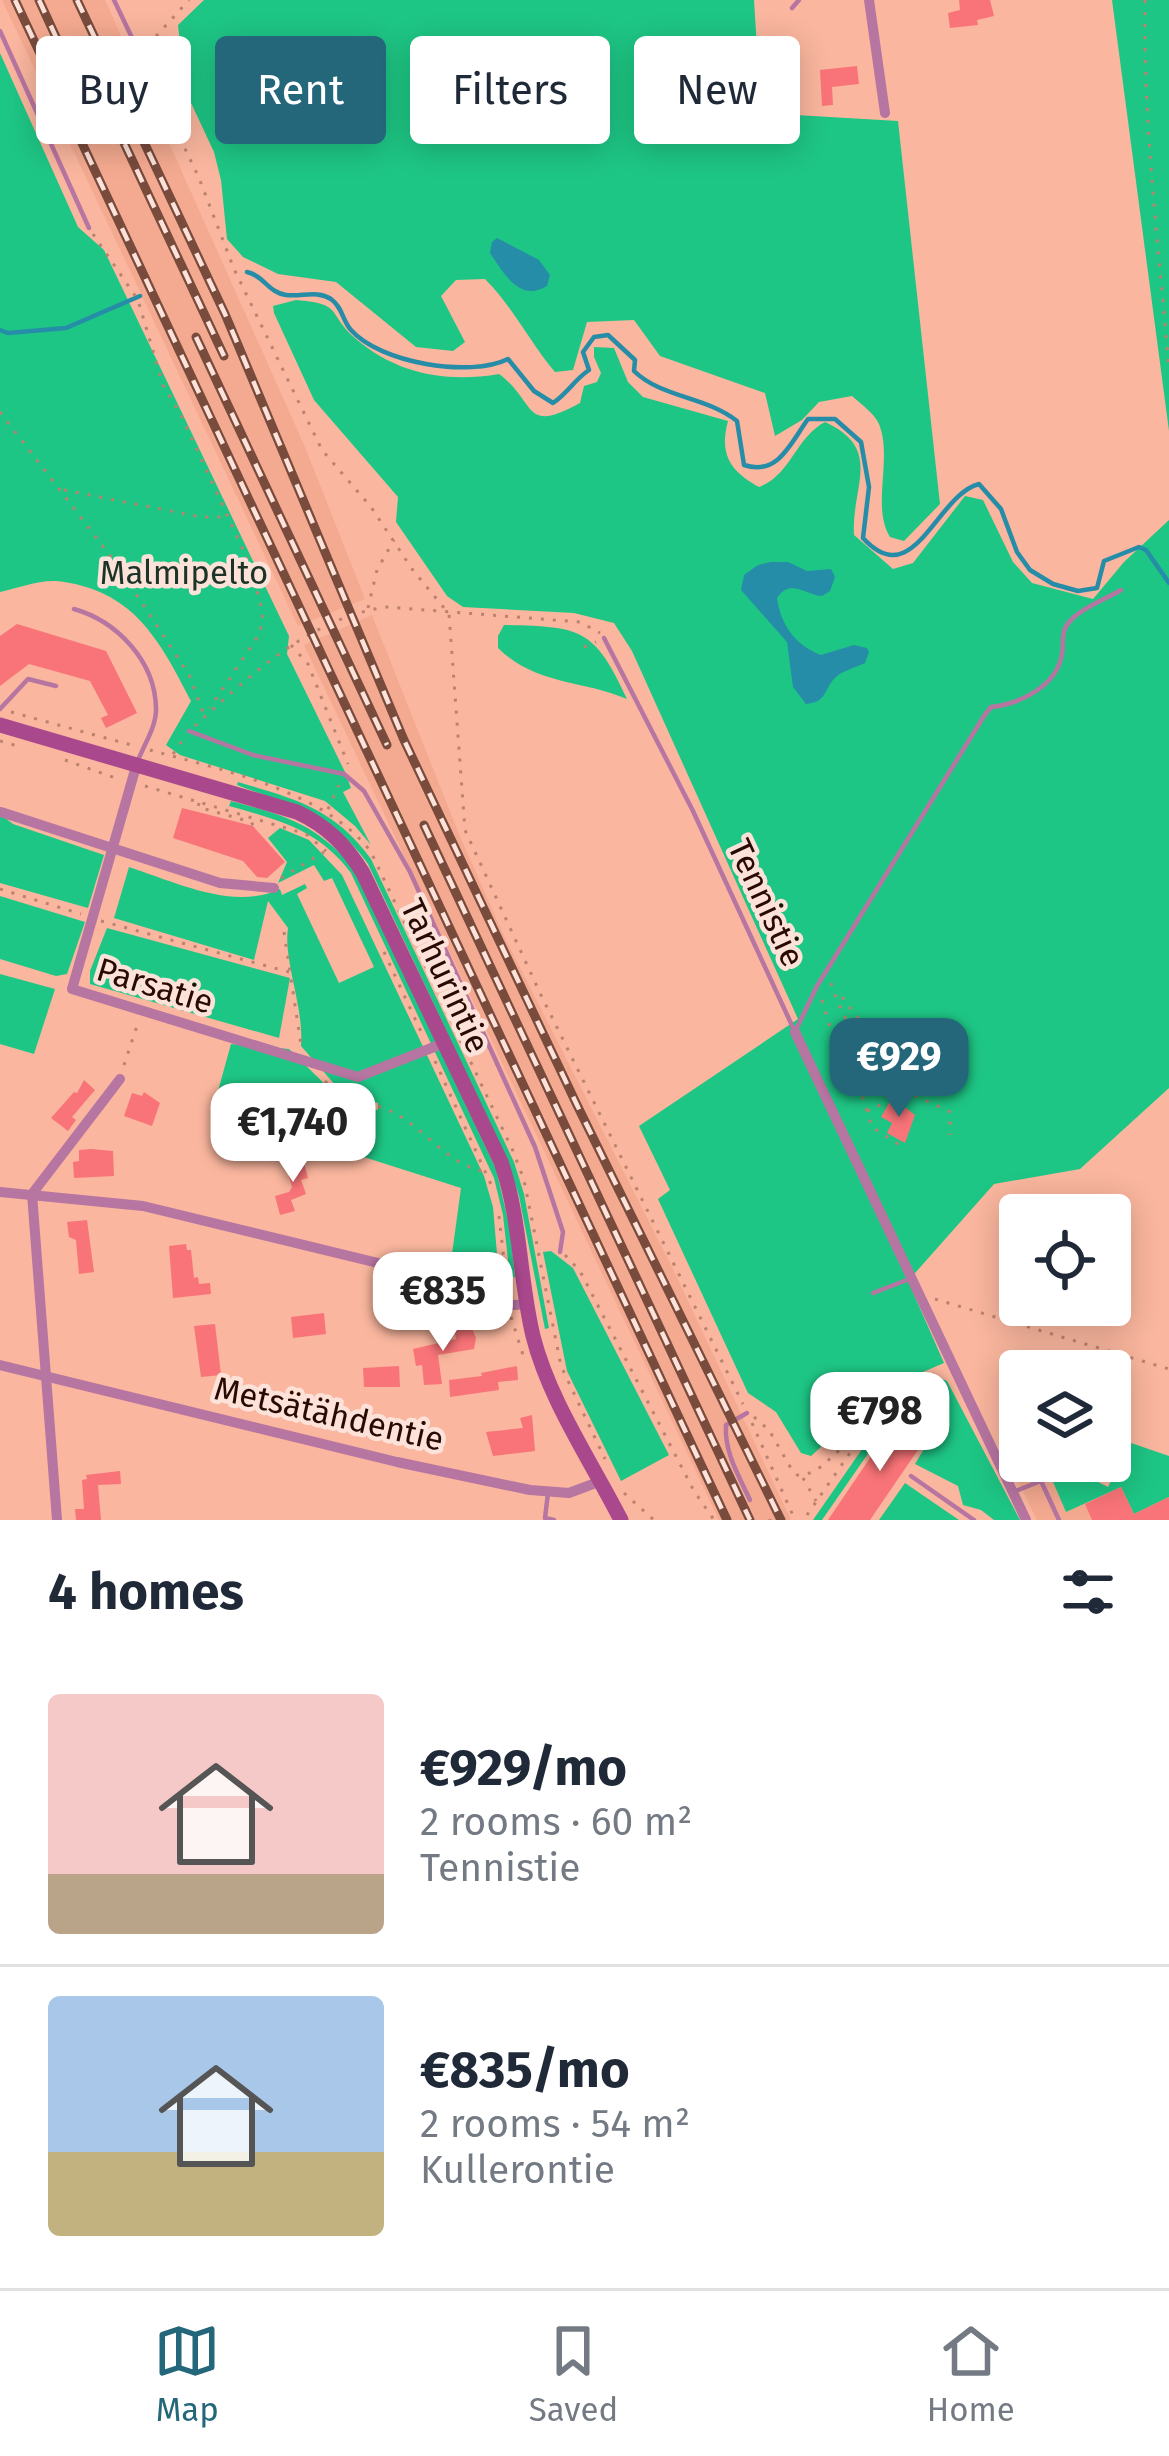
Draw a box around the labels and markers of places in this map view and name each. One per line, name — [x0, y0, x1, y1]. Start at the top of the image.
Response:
pin: €929 — [828, 1018, 970, 1120]
pin: €1,740 — [195, 1083, 391, 1185]
pin: €835 — [372, 1252, 514, 1354]
pin: €798 — [809, 1372, 951, 1474]

